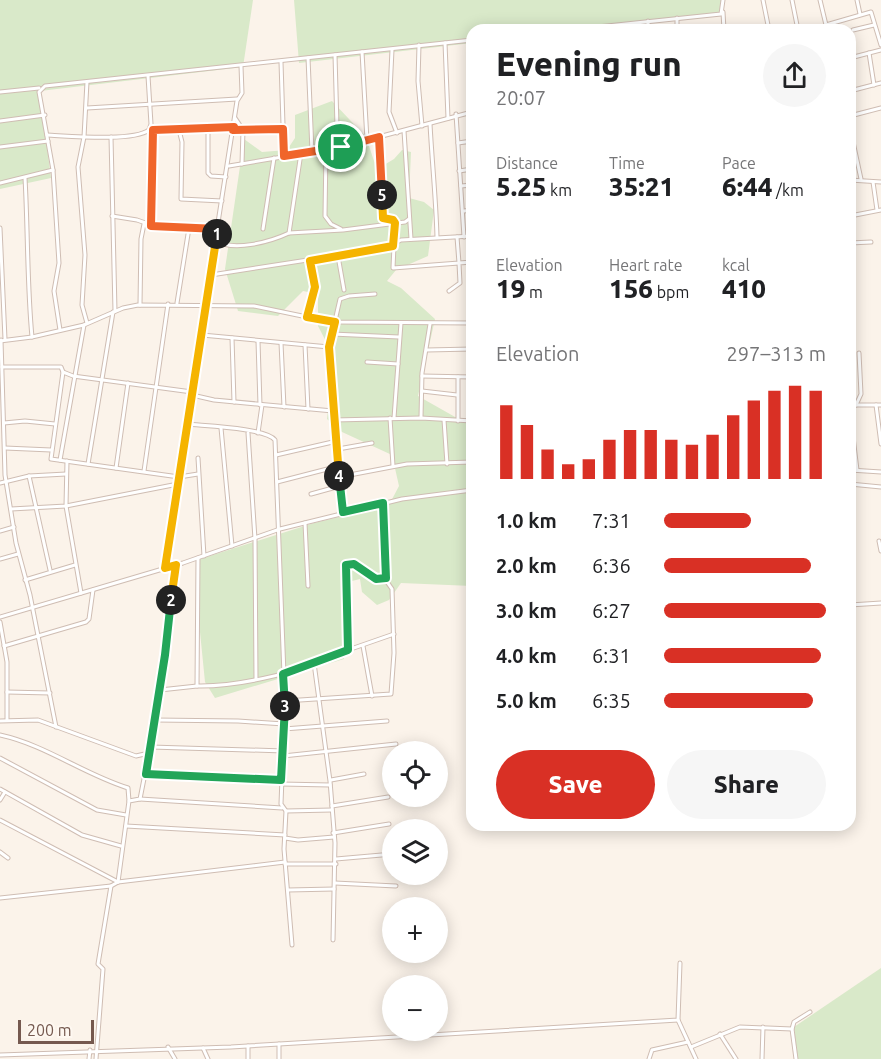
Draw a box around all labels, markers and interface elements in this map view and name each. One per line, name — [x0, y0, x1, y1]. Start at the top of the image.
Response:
button: share — [763, 44, 826, 107]
text: Evening run — [496, 45, 682, 82]
text: 20:07 — [496, 86, 546, 109]
pin — [315, 121, 366, 172]
icon: arrive — [324, 130, 357, 163]
text: Distance — [496, 154, 558, 172]
text: Time — [609, 154, 645, 172]
text: Pace — [722, 154, 756, 172]
text: 5.25 — [496, 172, 546, 201]
text: 35:21 — [609, 172, 674, 201]
text: 6:44 — [722, 172, 772, 201]
pin: 5 — [367, 180, 397, 210]
text: km — [546, 181, 572, 199]
text: /km — [772, 181, 804, 199]
text: 5 — [377, 186, 387, 204]
pin: 1 — [202, 219, 232, 249]
text: 1 — [212, 225, 222, 243]
text: Elevation — [496, 256, 563, 274]
text: Heart rate — [609, 256, 683, 274]
text: kcal — [722, 256, 750, 274]
text: 19 — [496, 274, 525, 303]
text: 156 — [609, 274, 653, 303]
text: 410 — [722, 274, 766, 303]
text: m — [525, 283, 543, 301]
text: bpm — [653, 283, 689, 301]
text: Elevation — [496, 342, 579, 365]
text: 297–313 m — [727, 342, 826, 365]
pin: 4 — [324, 461, 354, 491]
text: 4 — [334, 467, 344, 485]
text: 1.0 km — [496, 509, 557, 532]
text: 7:31 — [592, 509, 631, 532]
text: 2.0 km — [496, 554, 557, 577]
text: 6:36 — [592, 554, 631, 577]
pin: 2 — [156, 585, 186, 615]
text: 2 — [166, 591, 176, 609]
text: 3.0 km — [496, 599, 557, 622]
text: 6:27 — [592, 599, 631, 622]
text: 4.0 km — [496, 644, 557, 667]
text: 6:31 — [592, 644, 631, 667]
text: 5.0 km — [496, 689, 557, 712]
text: 6:35 — [592, 689, 631, 712]
pin: 3 — [270, 691, 300, 721]
text: 3 — [280, 697, 290, 715]
map controls — [382, 741, 448, 1041]
button: locate — [382, 741, 448, 807]
button: Save — [496, 750, 655, 819]
button: Share — [667, 750, 826, 819]
button: layers — [382, 819, 448, 885]
button: + — [382, 897, 448, 963]
button: − — [382, 975, 448, 1041]
scale bar — [18, 1017, 94, 1044]
text: 200 m — [27, 1021, 72, 1039]

